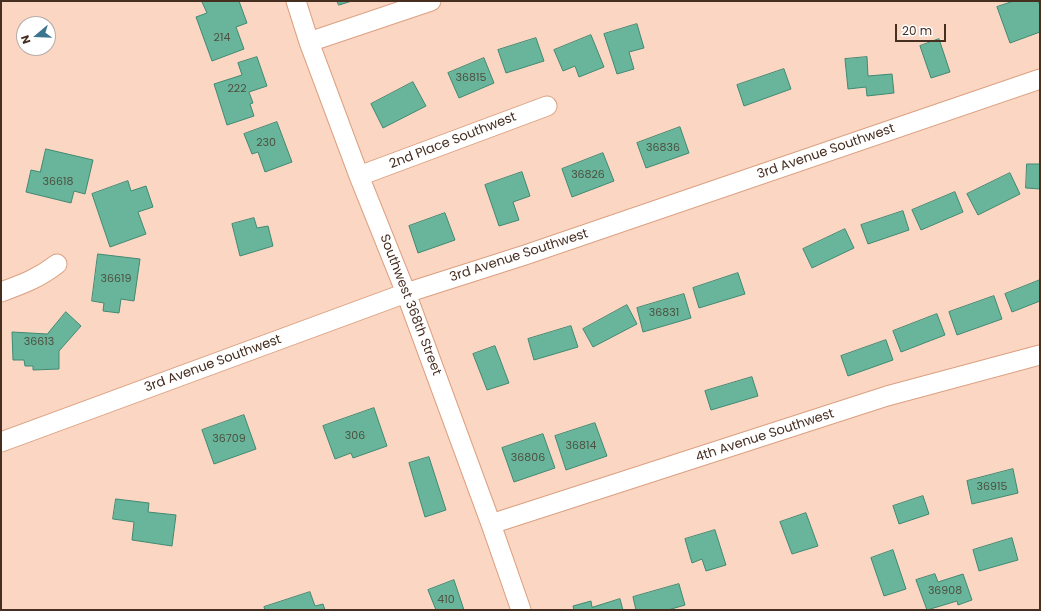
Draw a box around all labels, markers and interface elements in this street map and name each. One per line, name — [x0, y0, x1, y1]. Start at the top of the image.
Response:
north arrow — [16, 16, 56, 56]
scale bar — [897, 16, 948, 42]
text: 20 m — [902, 22, 932, 39]
house number: 214 — [214, 31, 230, 45]
text: N — [17, 33, 35, 46]
house number: 36815 — [456, 71, 486, 85]
house number: 222 — [228, 82, 246, 96]
street label: 2nd Place Southwest — [387, 110, 519, 172]
street label: 3rd Avenue Southwest — [755, 121, 897, 183]
house number: 230 — [256, 136, 276, 150]
house number: 36836 — [646, 141, 680, 155]
house number: 36826 — [571, 168, 605, 182]
house number: 36618 — [43, 175, 73, 189]
street label: 3rd Avenue Southwest — [448, 226, 590, 286]
street label: Southwest 368th Street — [376, 232, 444, 378]
house number: 36619 — [101, 272, 131, 286]
house number: 36831 — [649, 306, 679, 320]
street label: 3rd Avenue Southwest — [142, 332, 284, 396]
house number: 36613 — [24, 335, 54, 349]
street label: 4th Avenue Southwest — [694, 406, 836, 466]
house number: 306 — [345, 429, 365, 443]
house number: 36709 — [212, 432, 246, 446]
house number: 36814 — [566, 439, 596, 453]
house number: 36806 — [511, 451, 545, 465]
house number: 36915 — [977, 480, 1007, 494]
house number: 36908 — [928, 584, 962, 598]
house number: 410 — [437, 593, 455, 607]

